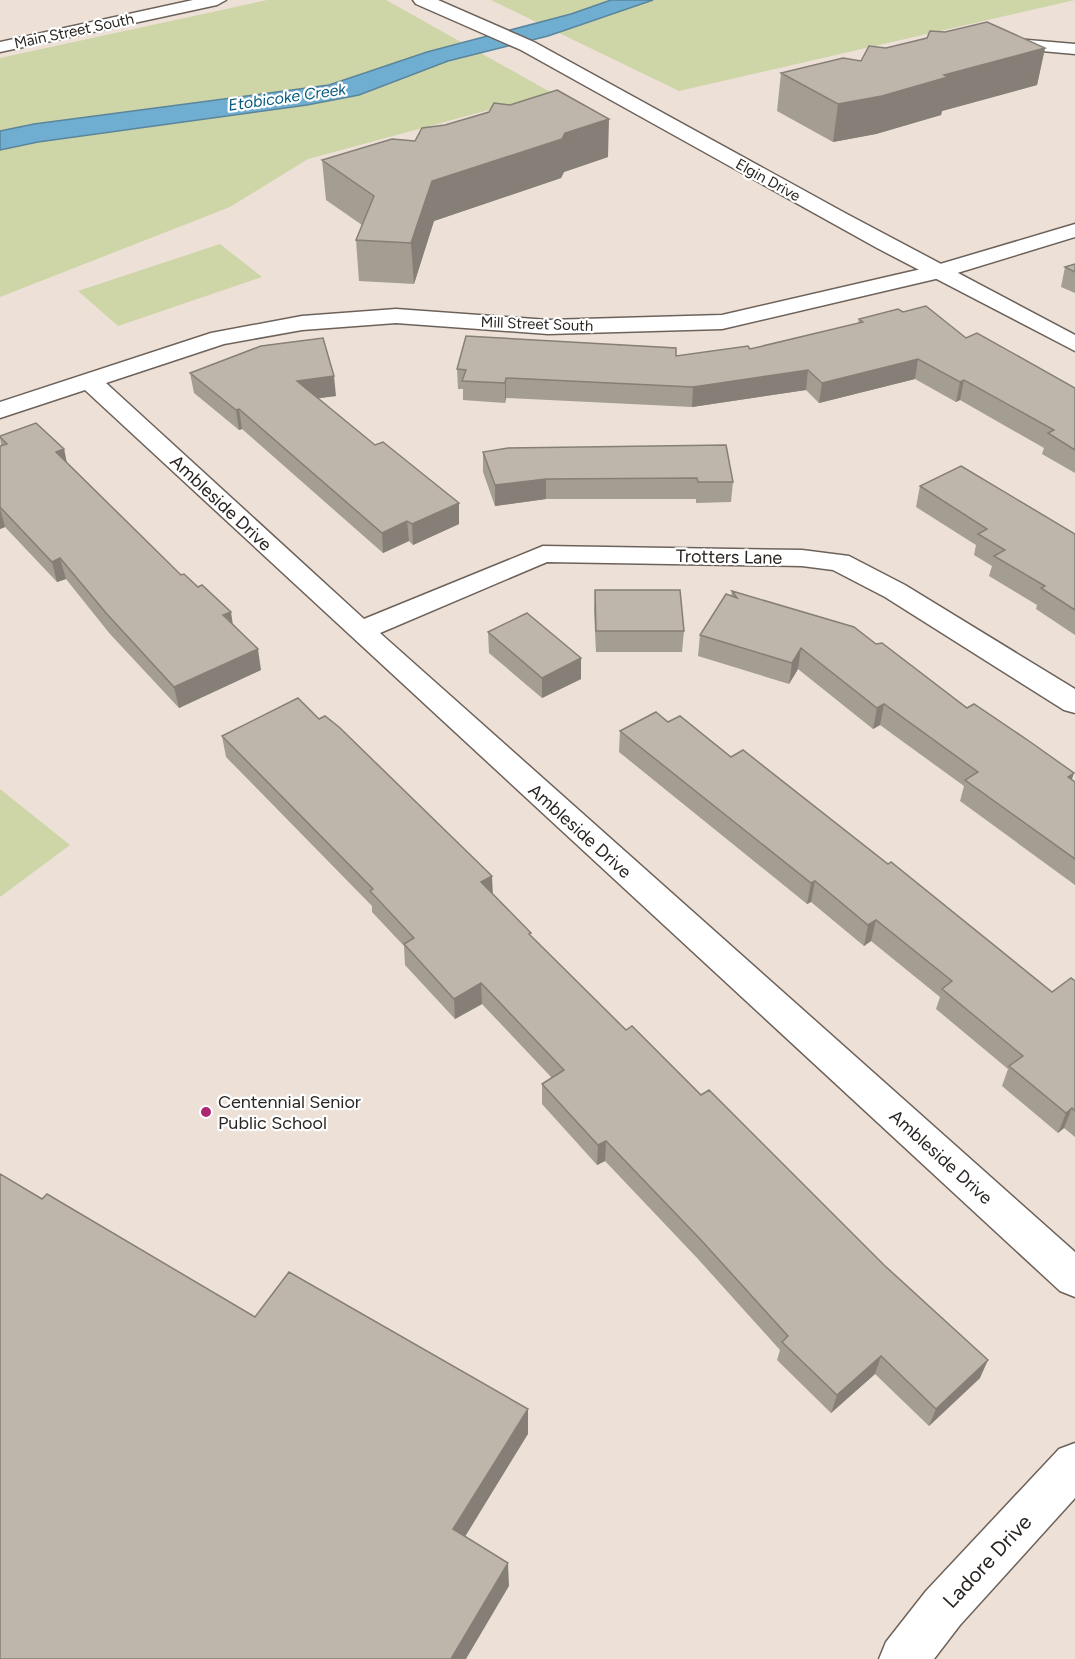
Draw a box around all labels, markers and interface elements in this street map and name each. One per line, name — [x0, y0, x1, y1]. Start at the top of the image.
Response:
street label: Main Street South — [13, 10, 135, 52]
water label: Etobicoke Creek — [227, 79, 348, 115]
street label: Elgin Drive — [732, 155, 804, 205]
street label: Mill Street South — [480, 313, 594, 335]
street label: Ambleside Drive — [166, 450, 276, 556]
street label: Trotters Lane — [676, 545, 783, 569]
street label: Ambleside Drive — [524, 779, 636, 883]
place label: Centennial Senior Public School — [218, 1091, 361, 1134]
marker: Centennial Senior Public School — [199, 1105, 213, 1119]
street label: Ambleside Drive — [885, 1105, 997, 1209]
street label: Ladore Drive — [937, 1509, 1037, 1613]

